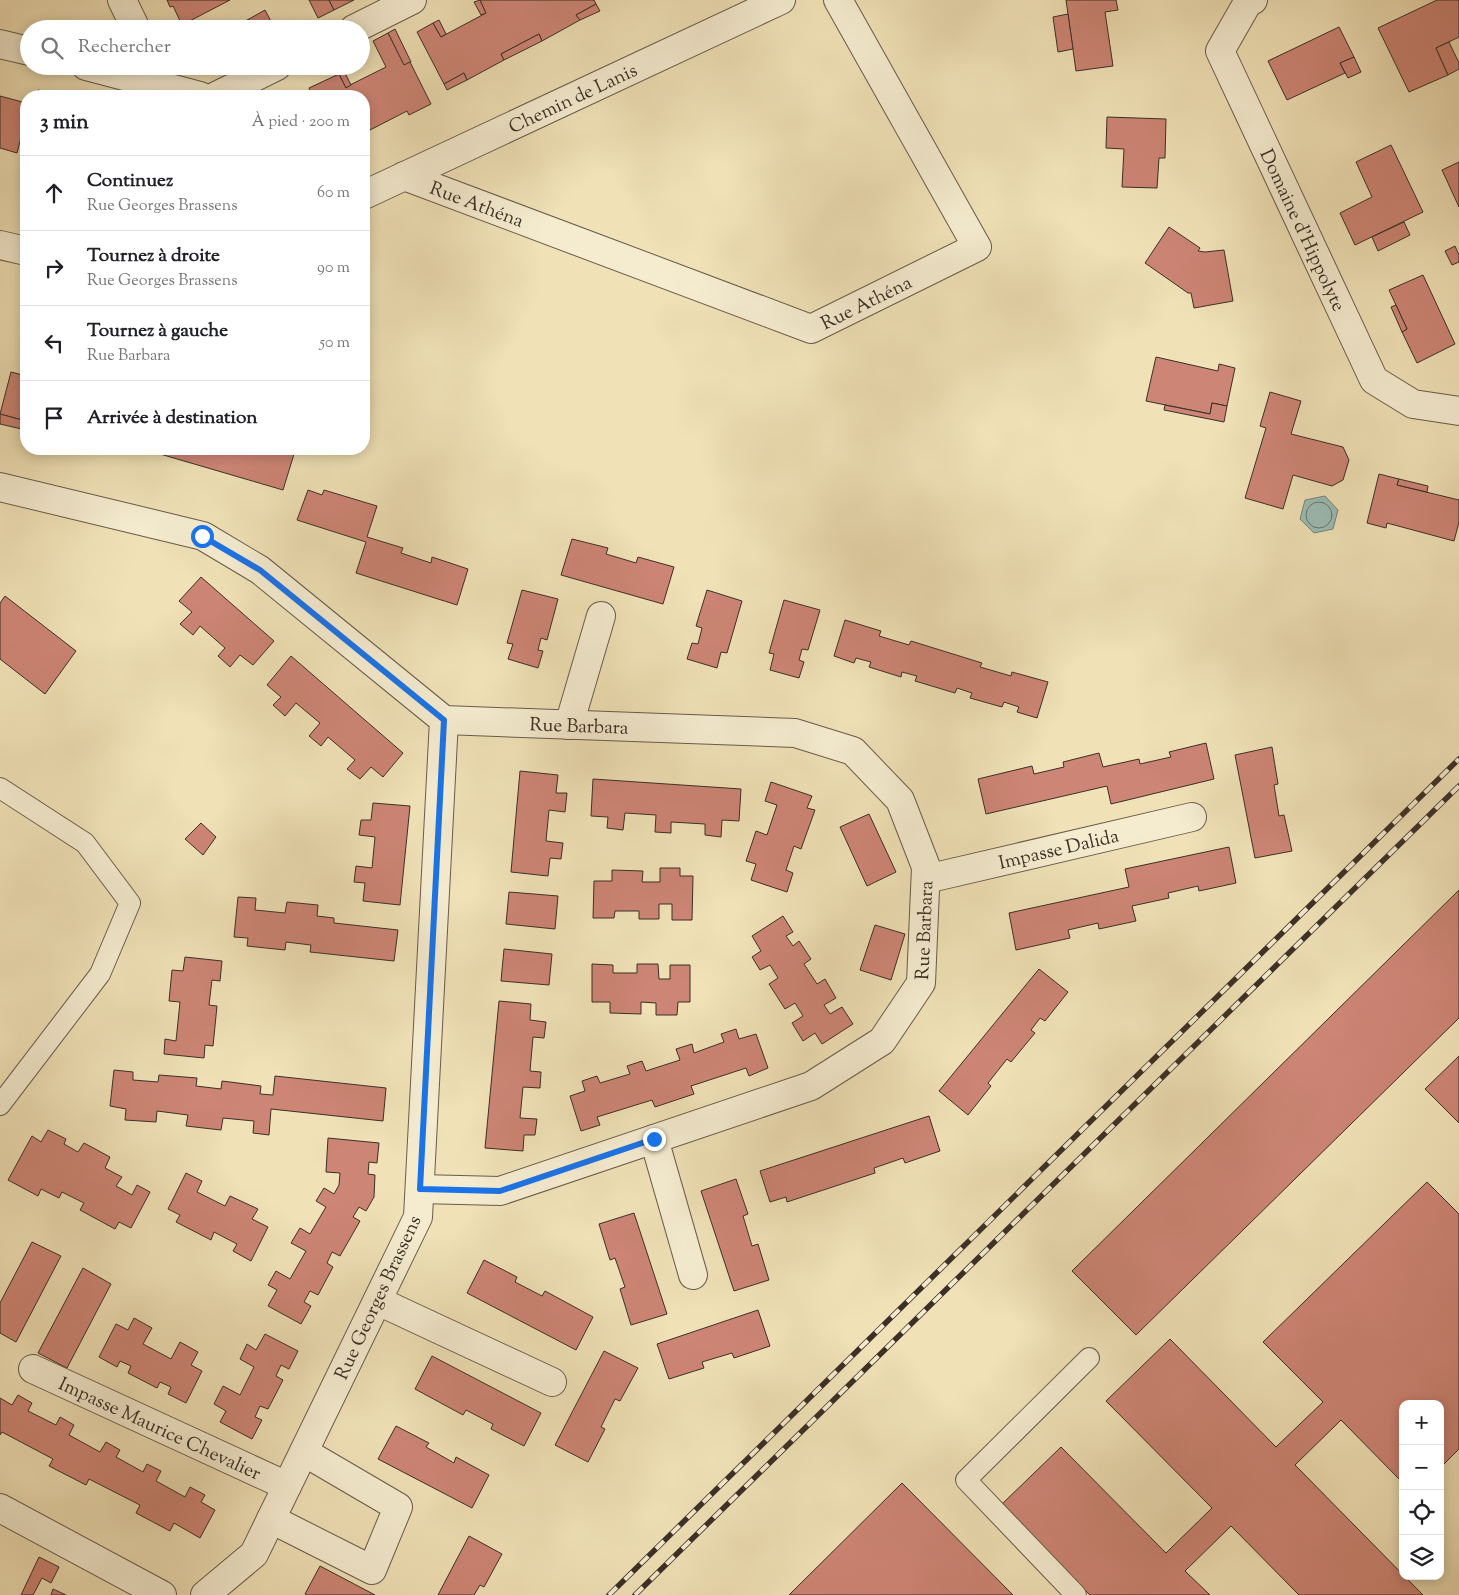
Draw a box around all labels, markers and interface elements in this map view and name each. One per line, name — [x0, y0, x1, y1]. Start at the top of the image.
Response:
search box — [20, 20, 370, 75]
icon: search — [38, 34, 66, 62]
text: Rechercher — [78, 34, 171, 61]
street label: Chemin de Lanis — [505, 58, 642, 142]
text: 3 min — [40, 108, 89, 138]
text: À pied · 200 m — [252, 111, 350, 134]
street label: Domaine d'Hippolyte — [1252, 145, 1351, 316]
text: Continuez — [87, 168, 173, 195]
street label: Rue Athéna — [425, 176, 527, 236]
icon: ahead — [40, 179, 68, 207]
text: 60 m — [317, 182, 350, 205]
text: Rue Georges Brassens — [87, 195, 238, 218]
text: Tournez à droite — [87, 243, 220, 270]
icon: right — [40, 254, 68, 282]
text: 90 m — [317, 257, 350, 280]
text: Rue Georges Brassens — [87, 270, 238, 293]
street label: Rue Athéna — [817, 270, 917, 338]
text: Tournez à gauche — [87, 318, 228, 345]
icon: left — [40, 329, 68, 357]
text: 50 m — [319, 332, 350, 355]
text: Rue Barbara — [87, 345, 170, 368]
icon: arrive — [40, 404, 68, 432]
text: Arrivée à destination — [87, 405, 258, 432]
route start — [191, 525, 214, 548]
street label: Rue Barbara — [529, 712, 629, 743]
street label: Impasse Dalida — [996, 823, 1122, 878]
street label: Rue Barbara — [910, 880, 941, 981]
route end — [643, 1128, 666, 1151]
street label: Rue Georges Brassens — [329, 1211, 429, 1385]
street label: Impasse Maurice Chevalier — [54, 1372, 265, 1488]
map controls — [1399, 1400, 1444, 1580]
button: + — [1399, 1400, 1444, 1445]
button: − — [1399, 1445, 1444, 1490]
button: locate — [1399, 1490, 1444, 1535]
button: layers — [1399, 1535, 1444, 1580]

